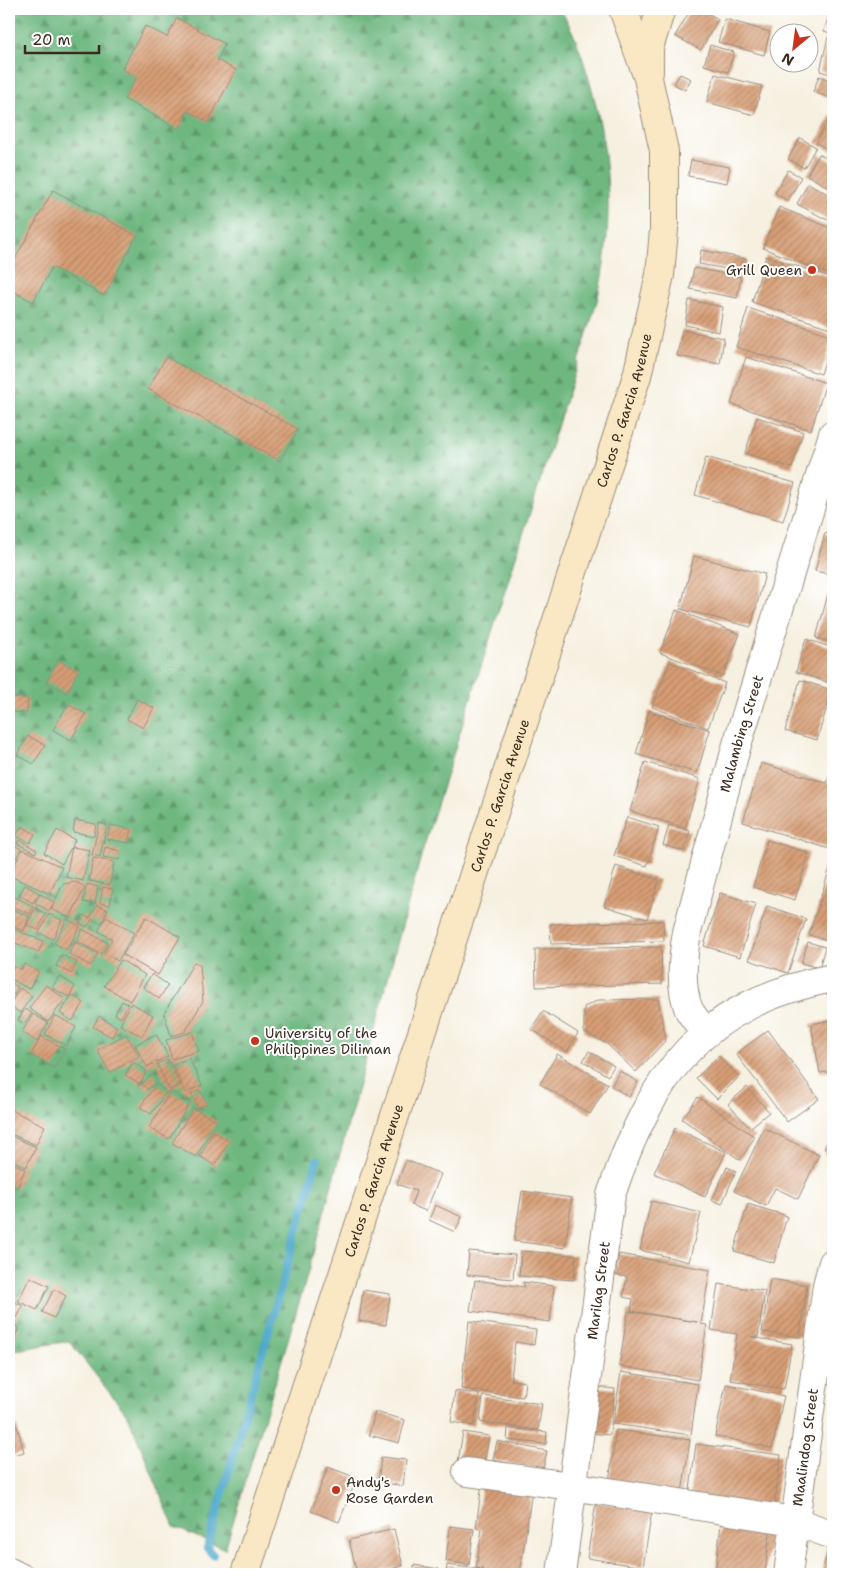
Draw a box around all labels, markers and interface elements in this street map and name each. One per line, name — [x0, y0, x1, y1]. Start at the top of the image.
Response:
scale bar — [25, 22, 99, 54]
north arrow — [770, 22, 820, 72]
text: 20 m — [32, 30, 71, 50]
text: N — [778, 49, 797, 70]
place label: Grill Queen — [726, 261, 802, 279]
marker: Grill Queen — [806, 264, 818, 276]
street label: Carlos P. Garcia Avenue — [592, 331, 655, 490]
street label: Malambing Street — [716, 672, 767, 794]
street label: Carlos P. Garcia Avenue — [466, 717, 533, 875]
place label: University of the Philippines Diliman — [265, 1024, 391, 1058]
marker: University of the Philippines Diliman — [249, 1035, 261, 1047]
street label: Carlos P. Garcia Avenue — [340, 1101, 407, 1260]
street label: Marilag Street — [583, 1240, 614, 1341]
street label: Maalindog Street — [788, 1387, 822, 1507]
place label: Andy's Rose Garden — [346, 1473, 434, 1507]
marker: Andy's Rose Garden — [330, 1484, 342, 1496]

